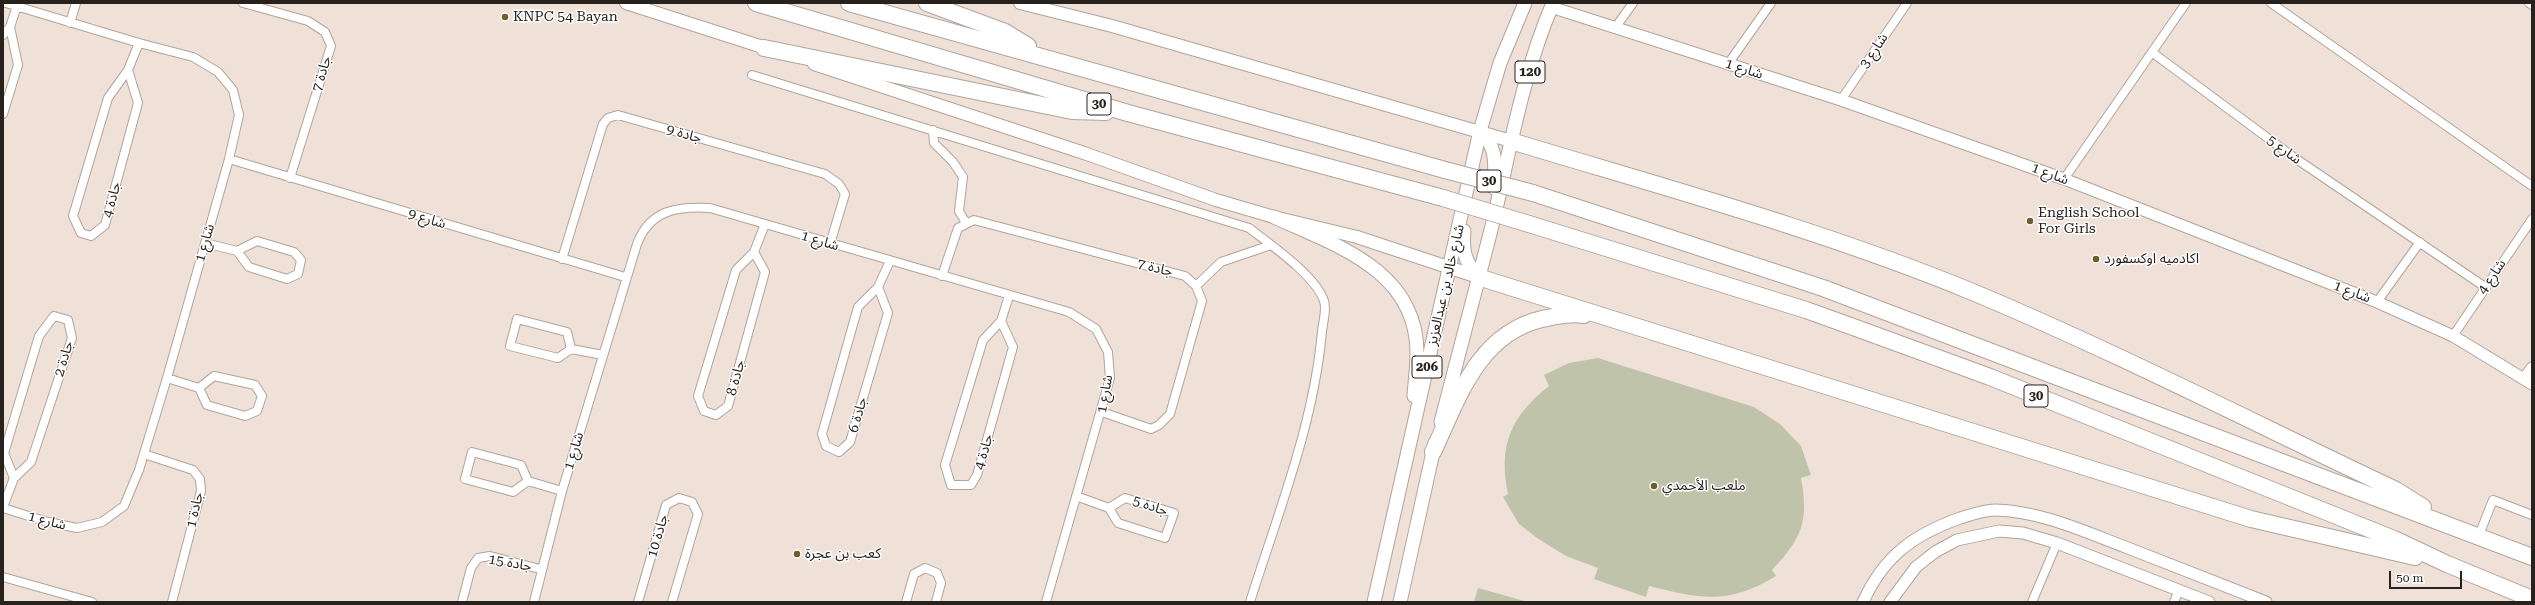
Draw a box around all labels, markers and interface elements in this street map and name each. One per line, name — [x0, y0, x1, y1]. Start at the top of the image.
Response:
place label: KNPC 54 Bayan — [513, 9, 618, 25]
marker: KNPC 54 Bayan — [500, 12, 510, 22]
street label: شارع 3 — [1856, 30, 1892, 72]
street label: جادة 7 — [309, 54, 335, 94]
street label: شارع 1 — [1723, 55, 1765, 83]
road number: 120 — [1515, 61, 1545, 83]
road number: 30 — [1087, 93, 1111, 115]
street label: جادة 9 — [664, 121, 704, 147]
street label: شارع 5 — [2263, 132, 2305, 168]
street label: شارع 1 — [2029, 159, 2071, 189]
road number: 30 — [1477, 170, 1501, 192]
street label: جادة 4 — [99, 180, 125, 220]
street label: شارع 9 — [406, 205, 448, 233]
place label: English School For Girls — [2038, 205, 2139, 238]
marker: English School For Girls — [2025, 216, 2035, 226]
street label: شارع 1 — [192, 222, 218, 264]
street label: شارع خالد بن عبدالعزيز — [1424, 223, 1468, 347]
street label: شارع 1 — [799, 227, 841, 255]
place label: اكادميه اوكسفورد — [2104, 251, 2199, 267]
marker: اكادميه اوكسفورد — [2091, 254, 2101, 264]
street label: جادة 7 — [1135, 255, 1175, 281]
street label: شارع 4 — [2474, 256, 2510, 298]
street label: شارع 1 — [2331, 277, 2373, 307]
street label: جادة 2 — [51, 339, 77, 379]
road number: 206 — [1412, 356, 1442, 378]
street label: جادة 8 — [723, 358, 749, 398]
street label: شارع 1 — [1093, 374, 1117, 414]
road number: 30 — [2024, 385, 2048, 407]
street label: جادة 6 — [845, 395, 871, 435]
street label: شارع 1 — [560, 430, 588, 472]
street label: جادة 4 — [971, 432, 997, 472]
place label: ملعب الأحمدي — [1662, 478, 1746, 494]
marker: ملعب الأحمدي — [1649, 481, 1659, 491]
street label: جادة 1 — [183, 491, 207, 529]
street label: جادة 5 — [1130, 492, 1170, 520]
street label: شارع 1 — [26, 508, 68, 534]
street label: جادة 10 — [644, 513, 672, 559]
place label: كعب بن عجرة — [805, 546, 881, 562]
marker: كعب بن عجرة — [792, 549, 802, 559]
street label: جادة 15 — [487, 551, 533, 575]
scale bar — [2391, 563, 2464, 589]
text: 50 m — [2396, 571, 2423, 585]

